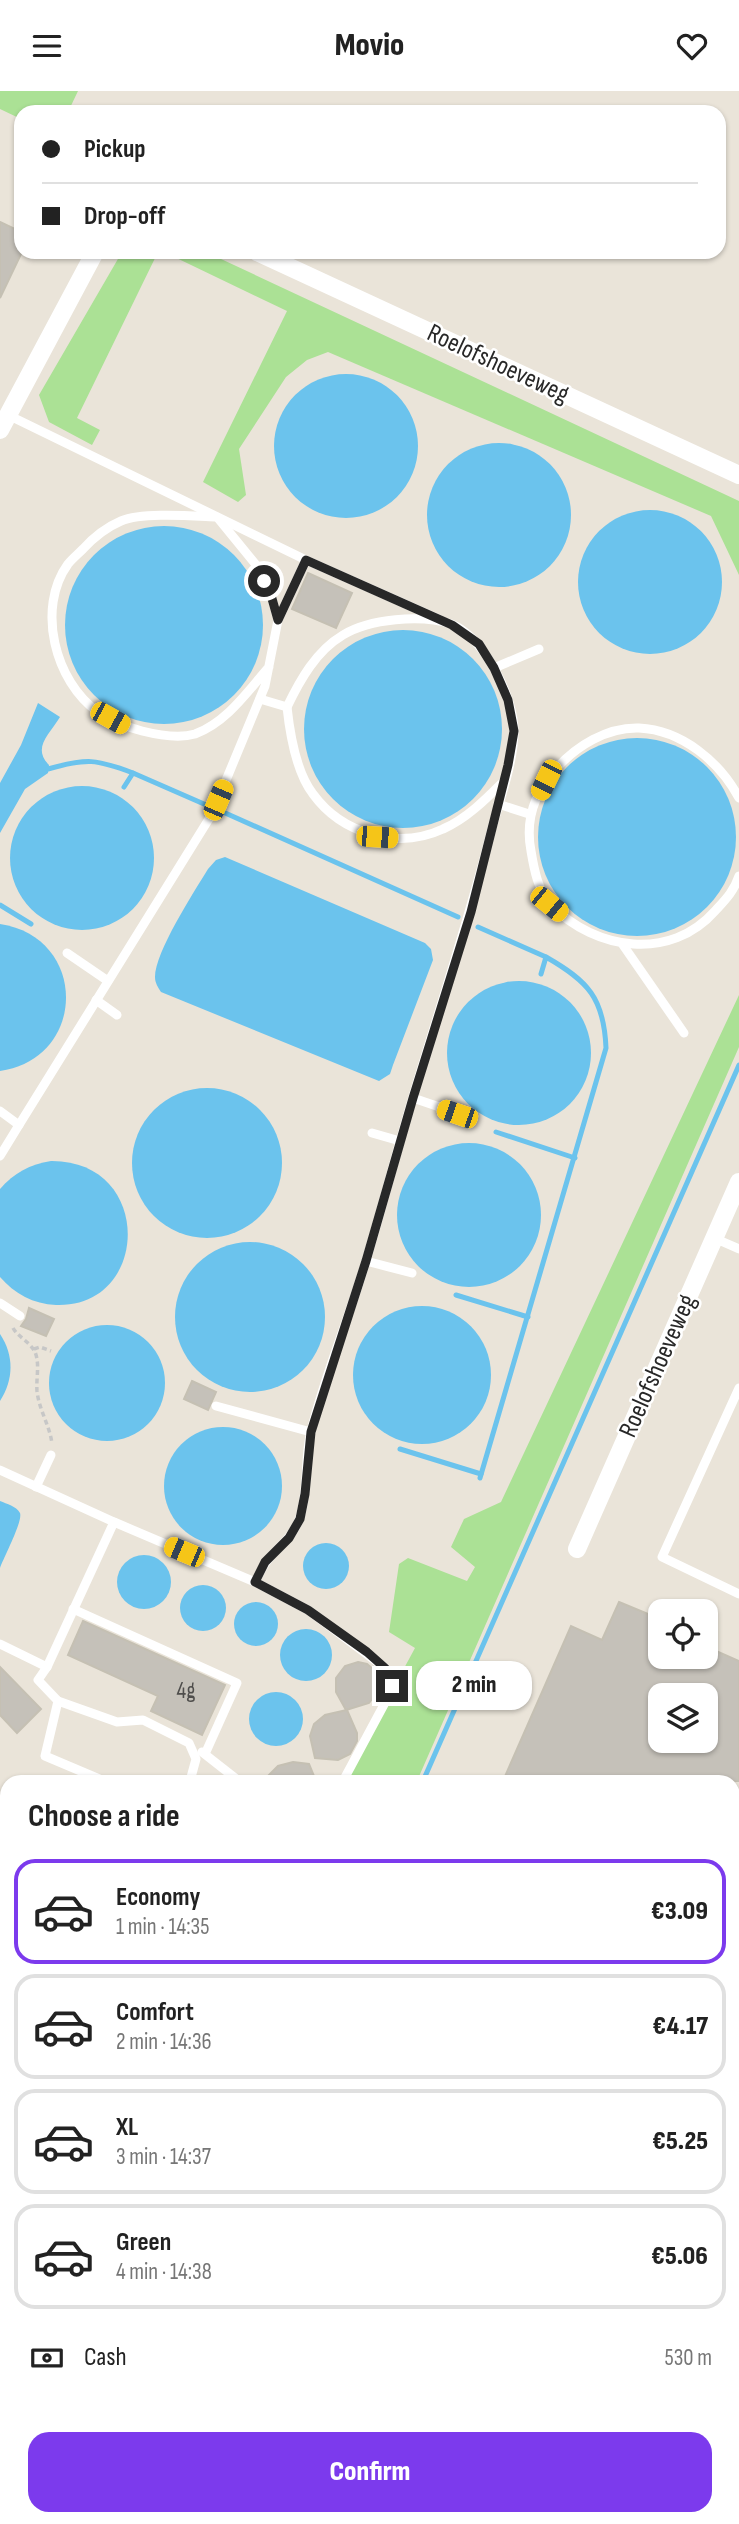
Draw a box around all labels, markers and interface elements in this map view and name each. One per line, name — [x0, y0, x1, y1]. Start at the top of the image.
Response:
text: Movio — [335, 26, 404, 65]
icon: menu — [28, 27, 66, 65]
icon: heart — [673, 27, 711, 65]
text: Pickup — [84, 134, 146, 165]
text: Drop-off — [84, 201, 165, 232]
street label: Roelofshoeveweg — [422, 318, 574, 410]
route start — [248, 565, 280, 597]
car — [87, 699, 134, 737]
car — [528, 757, 565, 803]
car — [201, 777, 236, 823]
car — [356, 825, 399, 849]
car — [527, 883, 572, 925]
car — [434, 1097, 481, 1131]
street label: Roelofshoeveweg — [613, 1290, 703, 1442]
car — [161, 1534, 208, 1570]
map controls — [648, 1599, 718, 1753]
button: locate — [648, 1599, 718, 1669]
callout: 2 min — [416, 1661, 532, 1711]
route end — [376, 1670, 408, 1702]
text: 2 min — [452, 1671, 496, 1699]
house number: 4g — [177, 1677, 195, 1705]
button: layers — [648, 1683, 718, 1753]
text: Choose a ride — [28, 1797, 180, 1836]
icon: car — [32, 1880, 95, 1943]
text: Economy — [116, 1882, 200, 1913]
text: €3.09 — [651, 1896, 708, 1927]
text: 1 min · 14:35 — [116, 1913, 209, 1941]
icon: car — [32, 1995, 95, 2058]
text: Comfort — [116, 1997, 194, 2028]
text: €4.17 — [652, 2011, 708, 2042]
text: 2 min · 14:36 — [116, 2028, 212, 2056]
icon: car — [32, 2110, 95, 2173]
text: XL — [116, 2112, 138, 2143]
text: €5.25 — [652, 2126, 708, 2157]
text: 3 min · 14:37 — [116, 2143, 211, 2171]
icon: car — [32, 2225, 95, 2288]
text: Green — [116, 2227, 171, 2258]
text: €5.06 — [651, 2241, 708, 2272]
text: 4 min · 14:38 — [116, 2258, 212, 2286]
icon: cash — [28, 2339, 66, 2377]
text: Cash — [84, 2342, 127, 2373]
text: 530 m — [664, 2344, 712, 2372]
button: Confirm — [28, 2432, 712, 2512]

